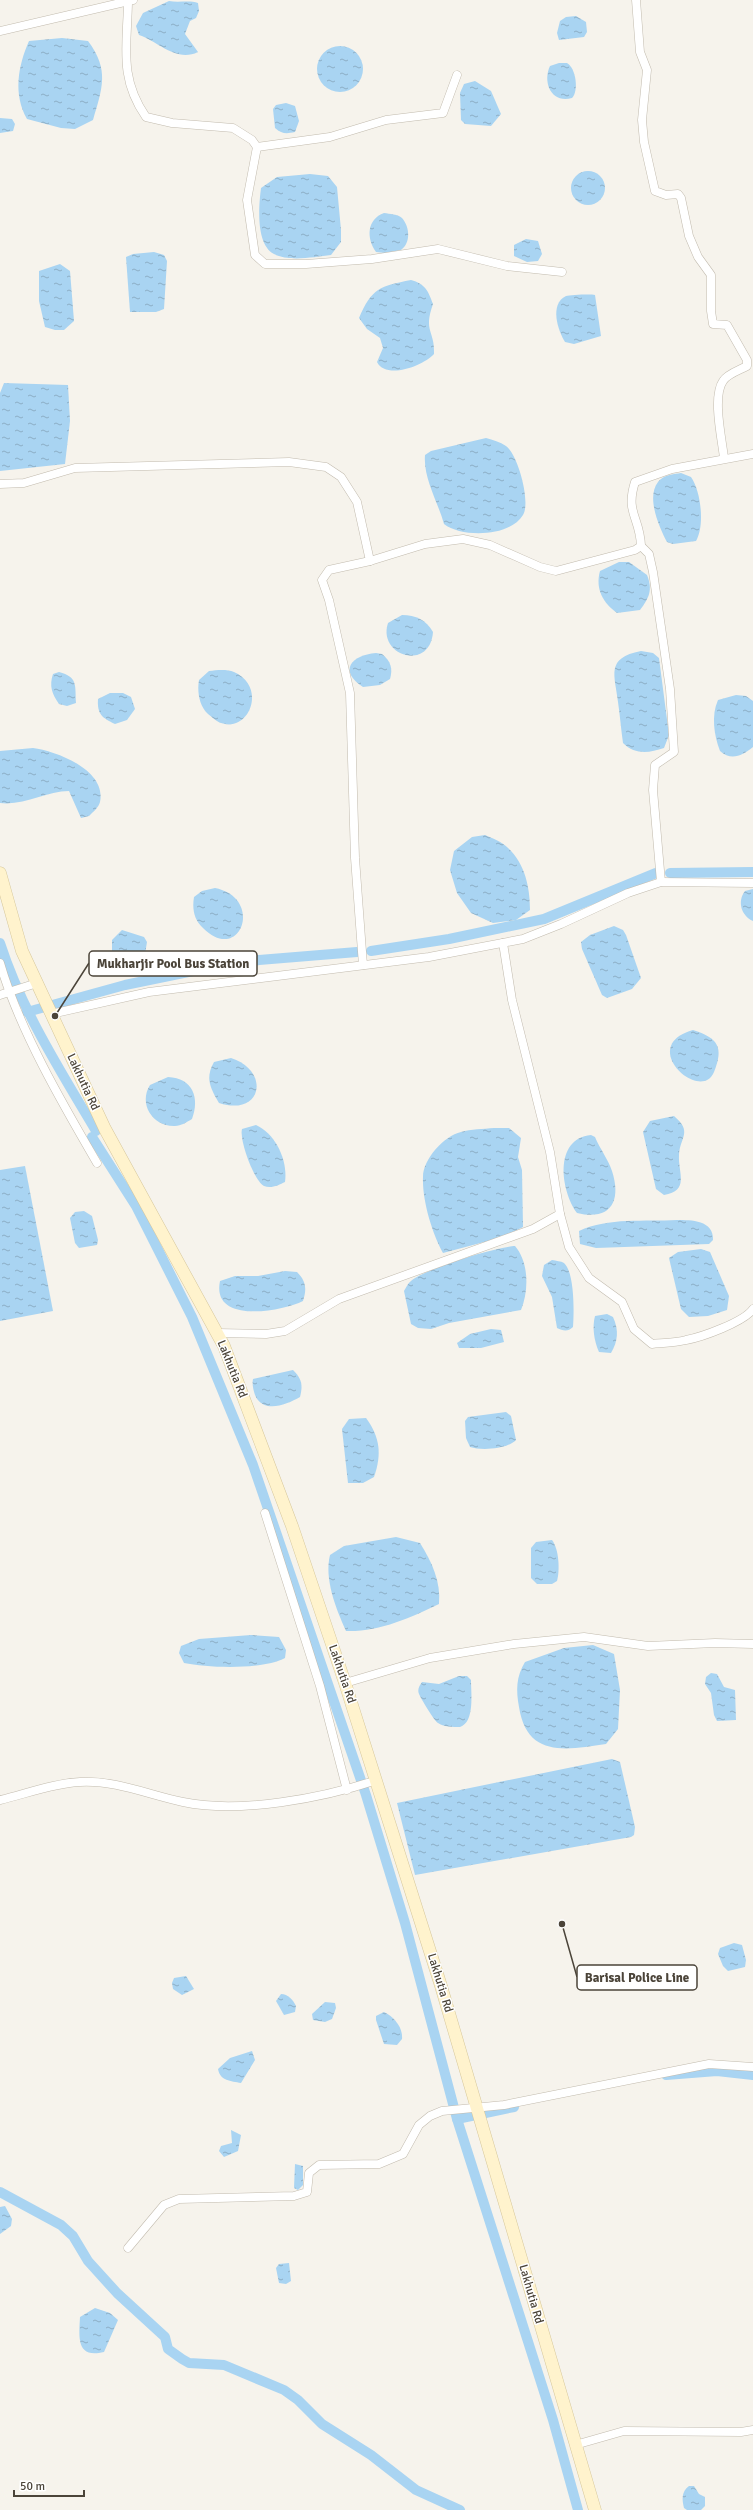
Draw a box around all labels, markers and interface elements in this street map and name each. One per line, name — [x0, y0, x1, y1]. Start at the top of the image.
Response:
callout: Mukharjir Pool Bus Station — [89, 951, 257, 976]
text: Mukharjir Pool Bus Station — [97, 956, 249, 972]
street label: Lakhutia Rd — [63, 1051, 103, 1113]
street label: Lakhutia Rd — [214, 1338, 250, 1400]
street label: Lakhutia Rd — [325, 1643, 359, 1705]
street label: Lakhutia Rd — [424, 1952, 456, 2014]
callout: Barisal Police Line — [577, 1965, 697, 1990]
text: Barisal Police Line — [585, 1970, 690, 1986]
street label: Lakhutia Rd — [515, 2263, 547, 2325]
scale bar — [14, 2472, 84, 2498]
text: 50 m — [20, 2479, 45, 2494]

